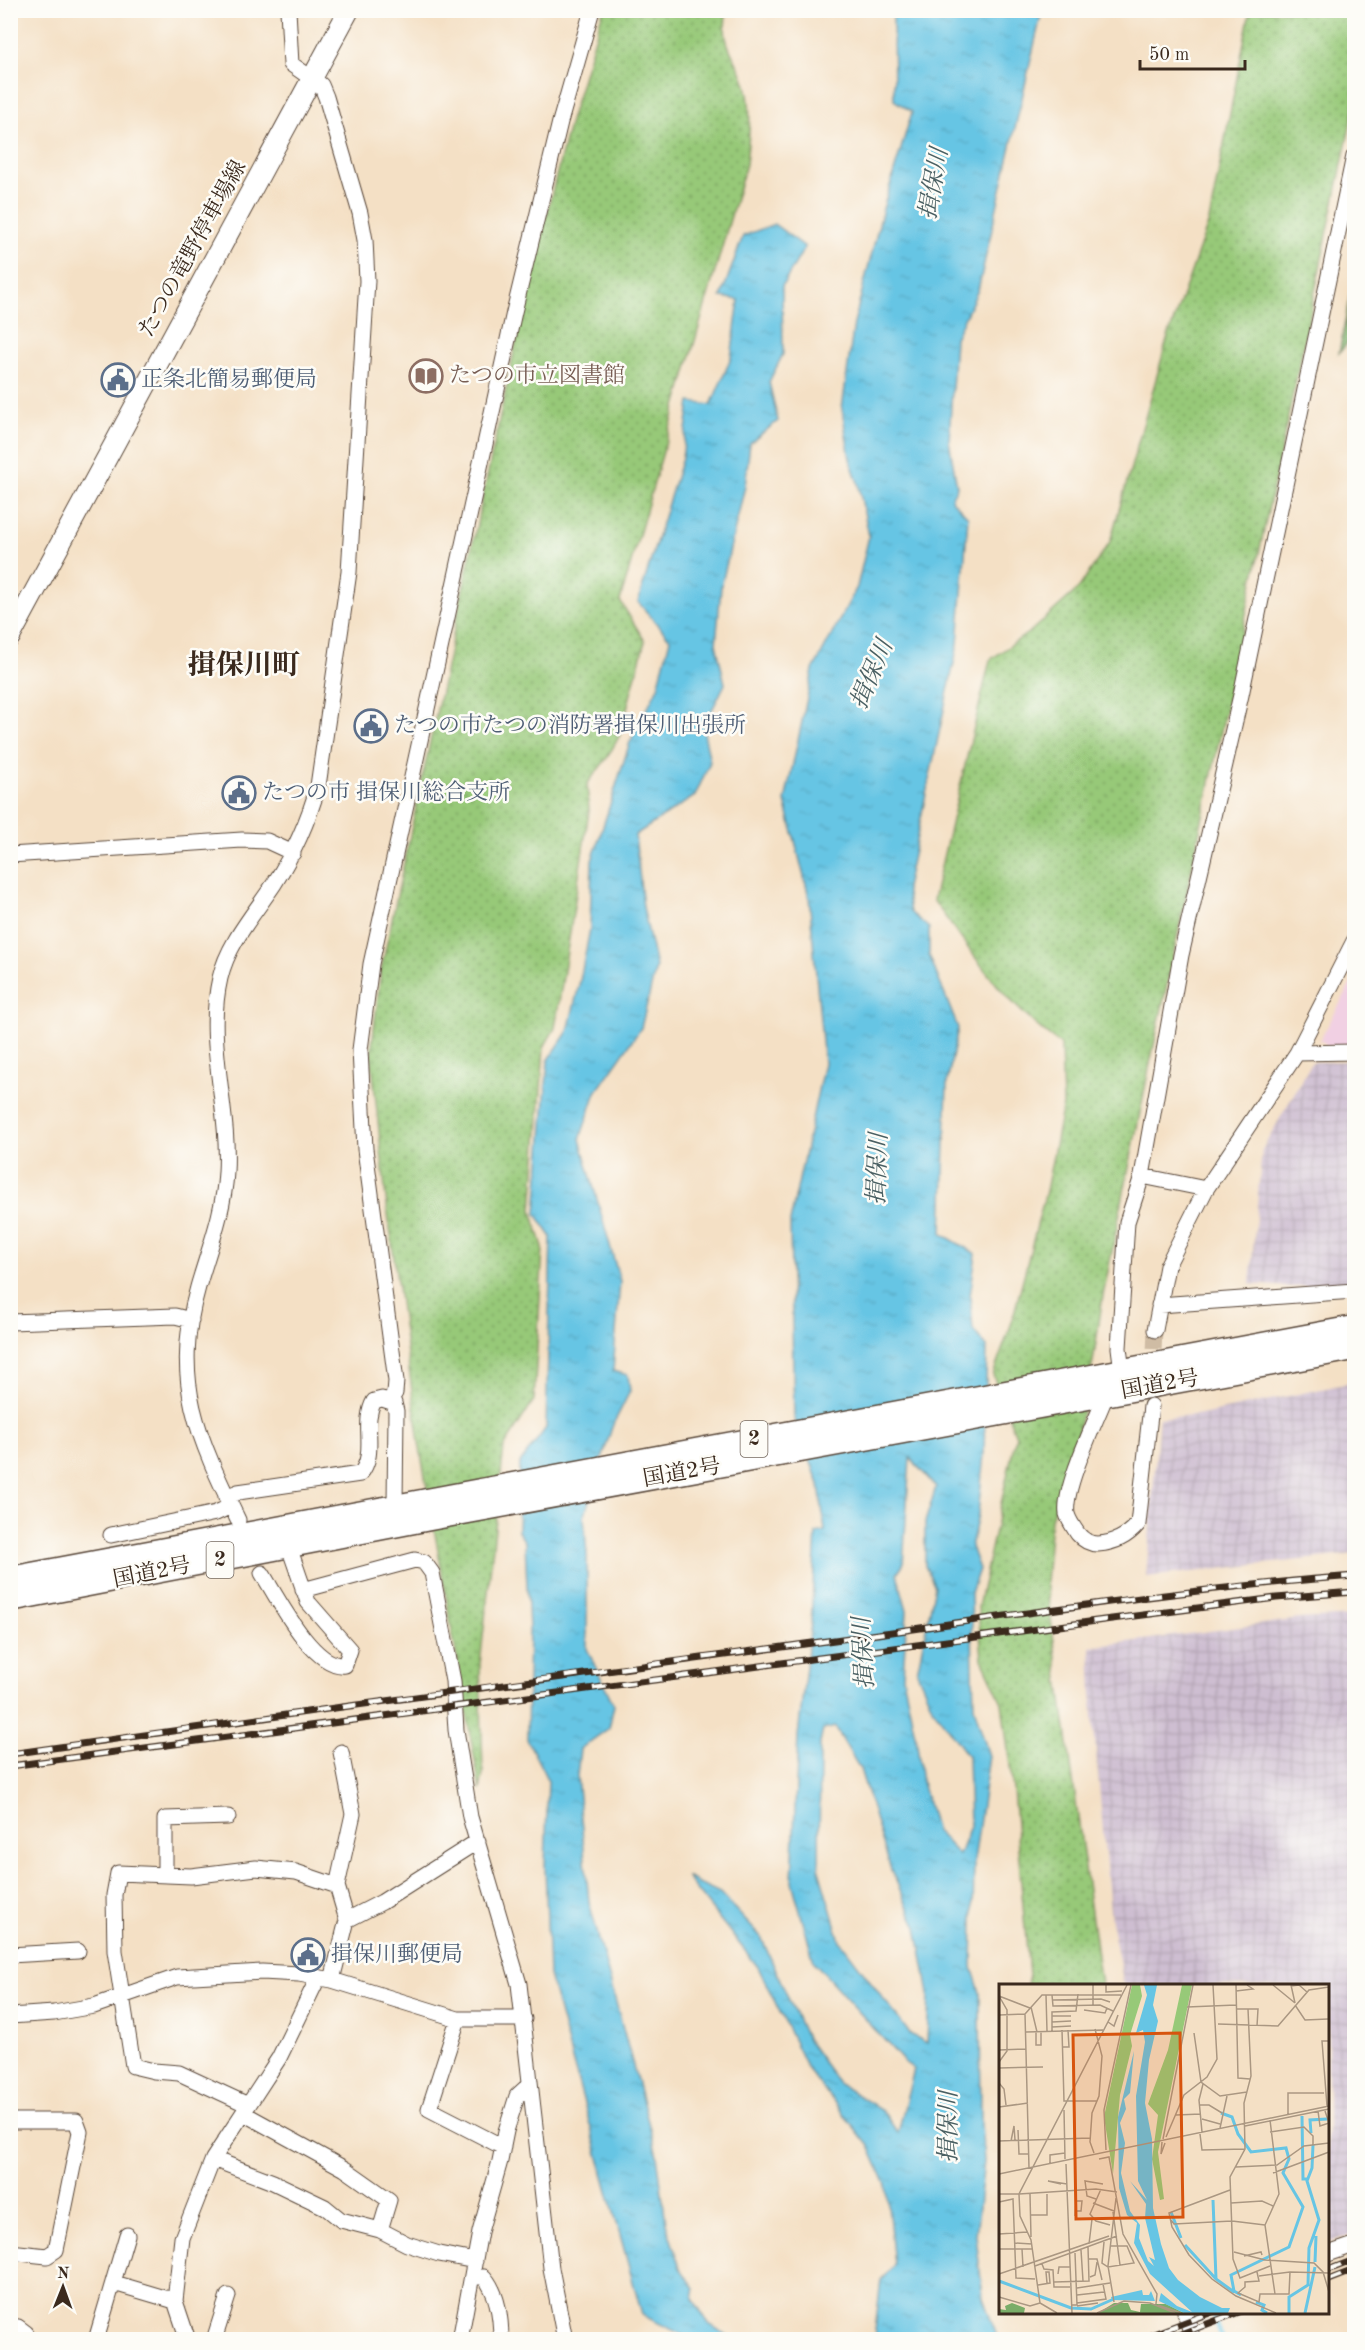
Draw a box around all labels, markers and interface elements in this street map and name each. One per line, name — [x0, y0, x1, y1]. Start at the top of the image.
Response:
scale bar — [1140, 33, 1245, 71]
text: 50 m — [1149, 46, 1189, 64]
water label: 揖保川 — [914, 143, 954, 222]
street label: たつの竜野停車場線 — [134, 156, 251, 341]
library icon: たつの市立図書館 — [408, 358, 444, 394]
public building icon: 正条北簡易郵便局 — [100, 362, 136, 398]
place label: たつの市立図書館 — [449, 363, 625, 387]
place label: 正条北簡易郵便局 — [141, 367, 317, 391]
water label: 揖保川 — [845, 633, 899, 713]
district label: 揖保川町 — [188, 650, 300, 681]
public building icon: たつの市たつの消防署揖保川出張所 — [353, 708, 389, 744]
place label: たつの市たつの消防署揖保川出張所 — [394, 713, 746, 737]
public building icon: たつの市 揖保川総合支所 — [221, 775, 257, 811]
place label: たつの市 揖保川総合支所 — [262, 780, 510, 804]
water label: 揖保川 — [863, 1130, 892, 1205]
street label: 国道2号 — [1119, 1365, 1201, 1403]
road number: 2 — [740, 1421, 768, 1457]
street label: 国道2号 — [641, 1453, 723, 1491]
road number: 2 — [206, 1542, 234, 1578]
street label: 国道2号 — [111, 1553, 193, 1591]
water label: 揖保川 — [848, 1613, 879, 1690]
public building icon: 揖保川郵便局 — [290, 1937, 326, 1973]
place label: 揖保川郵便局 — [331, 1942, 463, 1966]
inset map — [999, 1984, 1329, 2314]
water label: 揖保川 — [935, 2088, 962, 2163]
north arrow — [33, 2257, 93, 2317]
text: N — [57, 2266, 70, 2282]

